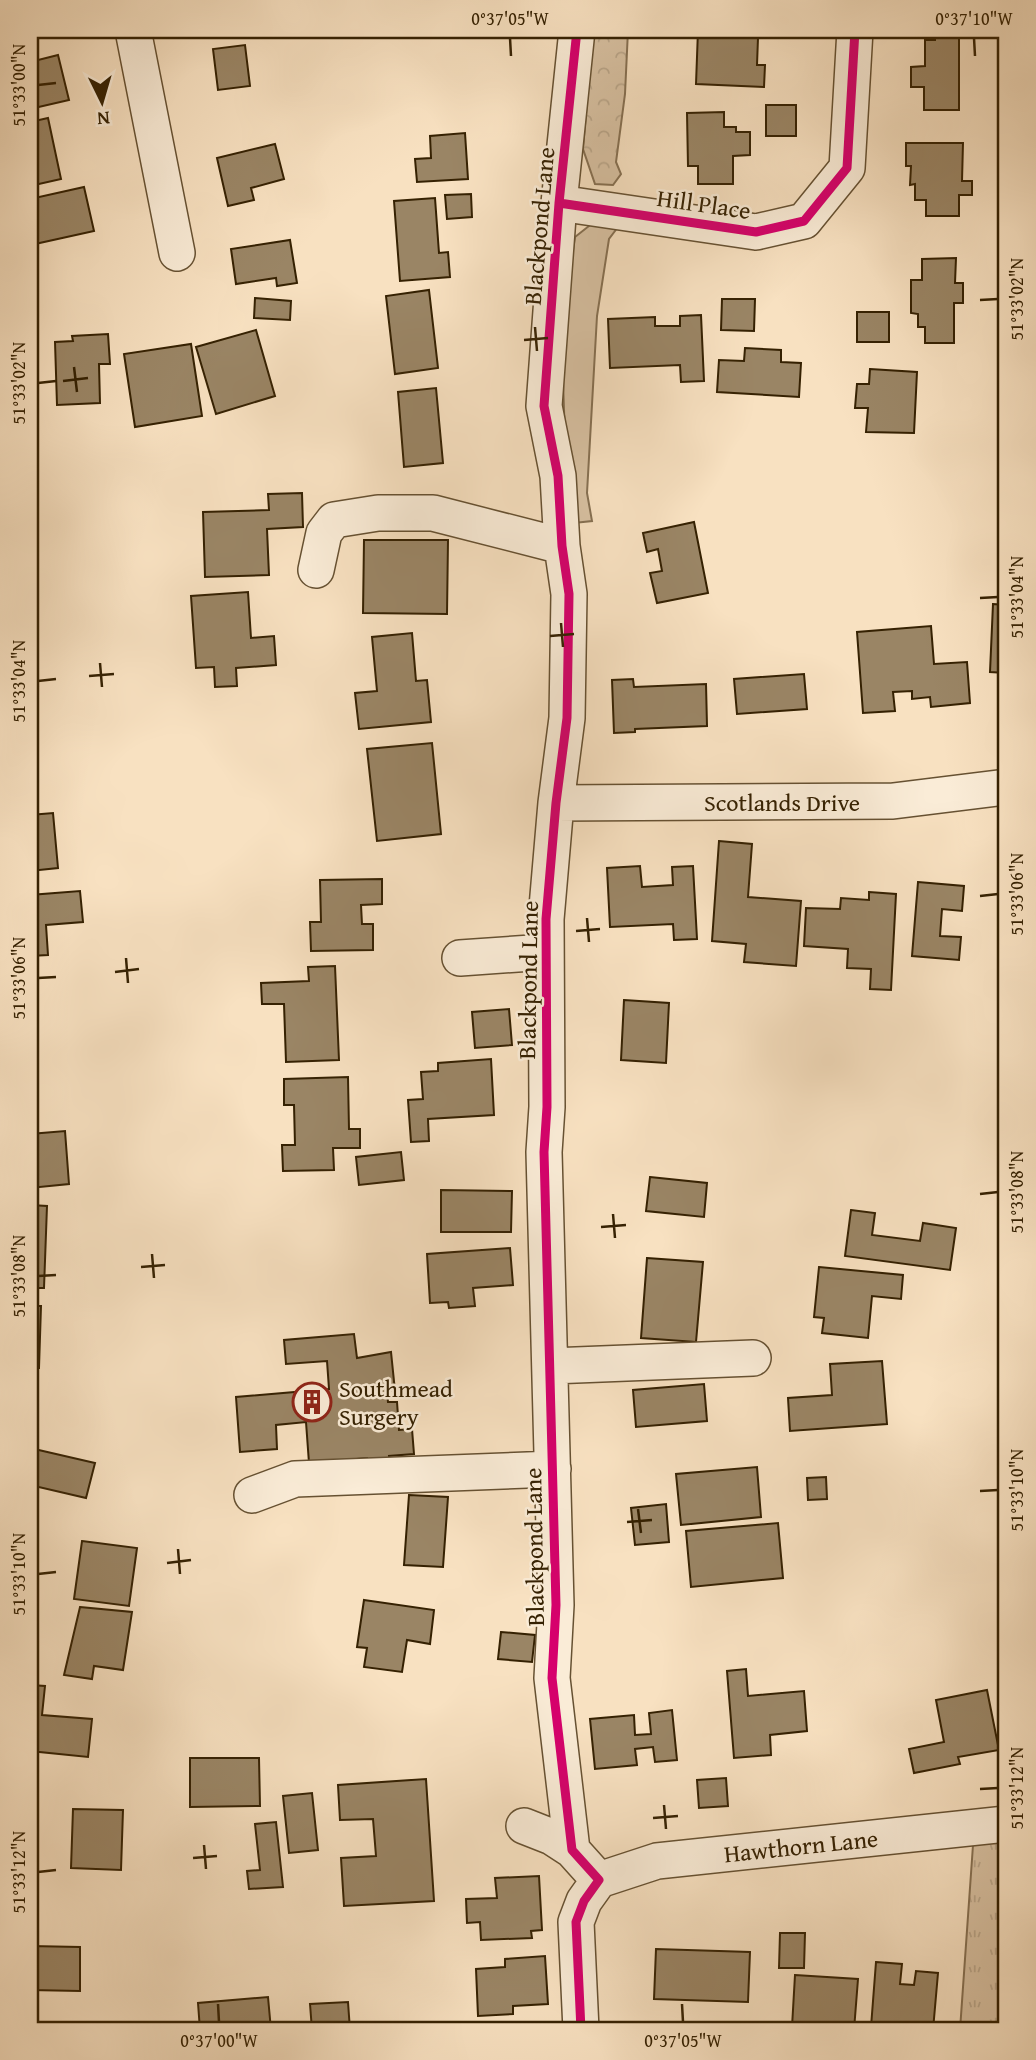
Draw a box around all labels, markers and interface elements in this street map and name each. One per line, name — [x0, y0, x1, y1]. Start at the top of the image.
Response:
text: 0°37'05"W — [471, 5, 550, 32]
text: 0°37'10"W — [935, 5, 1014, 32]
text: 51°33'00"N — [5, 43, 32, 126]
north arrow — [66, 66, 136, 136]
text: N — [96, 104, 111, 133]
street label: Blackpond Lane — [515, 145, 563, 307]
street label: Hill Place — [655, 180, 753, 228]
text: 51°33'02"N — [1003, 257, 1030, 340]
text: 51°33'02"N — [5, 341, 32, 424]
text: 51°33'04"N — [1003, 555, 1030, 638]
text: 51°33'04"N — [5, 639, 32, 722]
street label: Scotlands Drive — [704, 785, 860, 820]
text: 51°33'06"N — [1003, 852, 1030, 935]
street label: Blackpond Lane — [509, 900, 547, 1060]
text: 51°33'06"N — [5, 936, 32, 1019]
text: 51°33'08"N — [1003, 1150, 1030, 1233]
text: 51°33'08"N — [5, 1234, 32, 1317]
place label: Southmead Surgery — [339, 1371, 453, 1434]
building icon: Southmead Surgery — [291, 1381, 333, 1423]
text: 51°33'10"N — [1003, 1448, 1030, 1531]
street label: Blackpond Lane — [515, 1467, 553, 1627]
text: 51°33'10"N — [5, 1532, 32, 1615]
text: 51°33'12"N — [1003, 1746, 1030, 1829]
street label: Hawthorn Lane — [722, 1821, 880, 1871]
text: 51°33'12"N — [5, 1830, 32, 1913]
text: 0°37'00"W — [180, 2027, 259, 2054]
text: 0°37'05"W — [644, 2027, 723, 2054]

